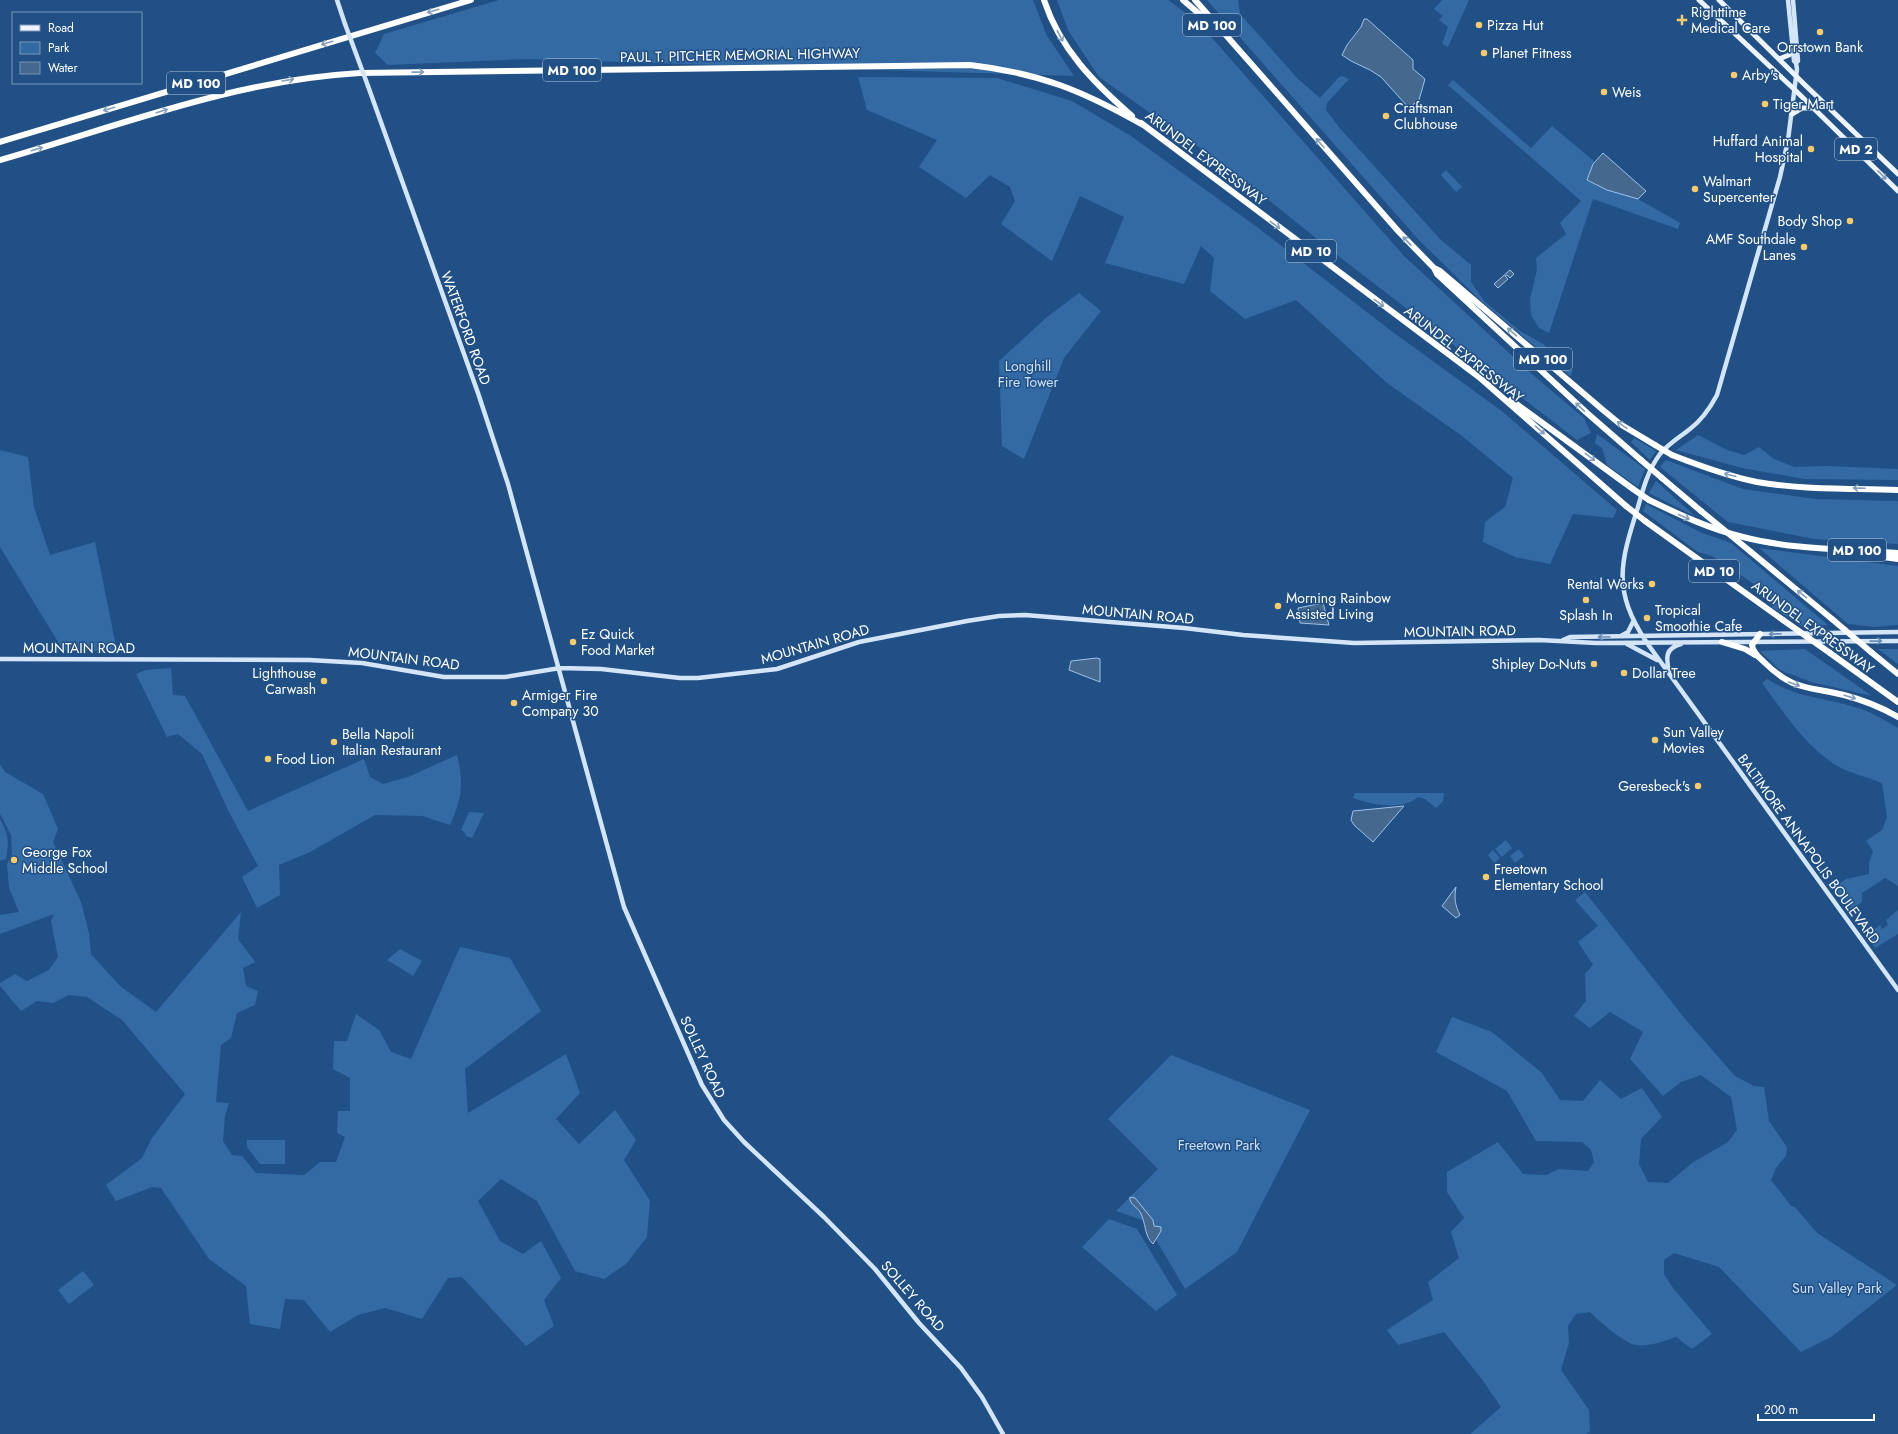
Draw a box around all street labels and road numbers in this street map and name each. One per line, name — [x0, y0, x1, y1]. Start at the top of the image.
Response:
road number: MD 100 — [1183, 14, 1241, 36]
street label: PAUL T. PITCHER MEMORIAL HIGHWAY — [620, 43, 860, 67]
road number: MD 100 — [543, 59, 601, 81]
road number: MD 100 — [167, 72, 225, 94]
street label: ARUNDEL EXPRESSWAY — [1141, 106, 1271, 210]
road number: MD 2 — [1835, 138, 1877, 160]
road number: MD 10 — [1286, 240, 1336, 262]
street label: WATERFORD ROAD — [436, 268, 496, 388]
street label: ARUNDEL EXPRESSWAY — [1400, 301, 1528, 407]
road number: MD 100 — [1514, 348, 1572, 370]
road number: MD 100 — [1828, 539, 1886, 561]
road number: MD 10 — [1689, 560, 1739, 582]
street label: ARUNDEL EXPRESSWAY — [1748, 576, 1878, 678]
street label: MOUNTAIN ROAD — [1081, 599, 1195, 629]
street label: MOUNTAIN ROAD — [758, 619, 872, 669]
street label: MOUNTAIN ROAD — [1404, 620, 1516, 642]
street label: MOUNTAIN ROAD — [23, 638, 135, 658]
street label: MOUNTAIN ROAD — [347, 641, 461, 675]
street label: BALTIMORE ANNAPOLIS BOULEVARD — [1733, 750, 1885, 948]
street label: SOLLEY ROAD — [675, 1013, 731, 1101]
street label: SOLLEY ROAD — [876, 1256, 950, 1336]

